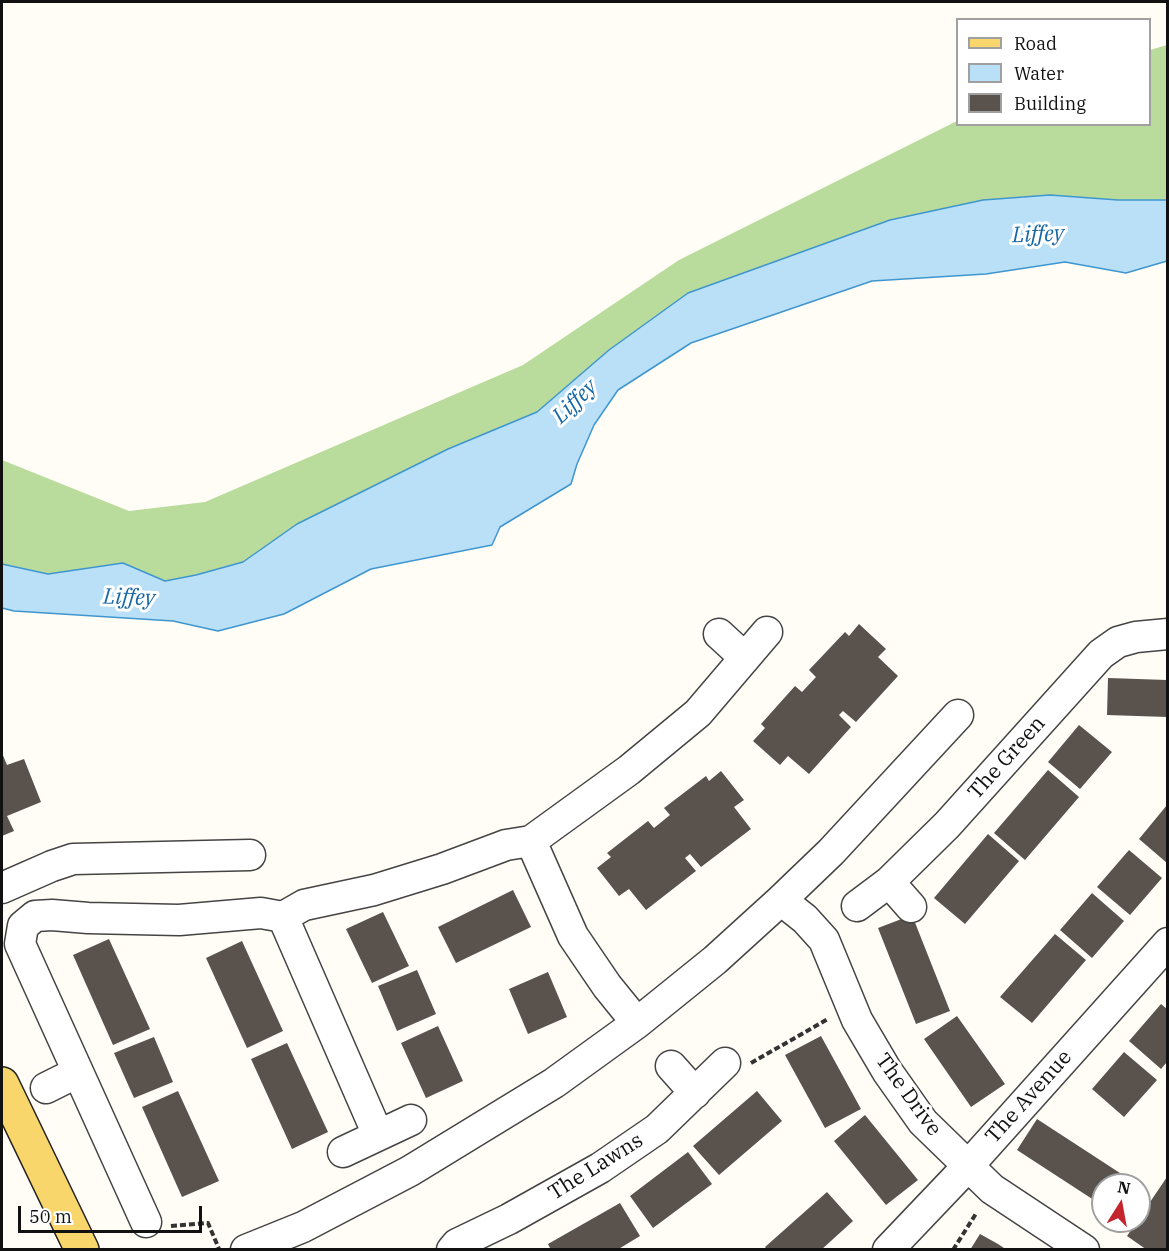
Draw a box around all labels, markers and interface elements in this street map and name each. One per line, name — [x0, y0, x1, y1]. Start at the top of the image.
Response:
legend — [956, 18, 1151, 126]
text: Road — [1014, 32, 1057, 55]
text: Water — [1014, 62, 1064, 85]
text: Building — [1014, 92, 1086, 115]
water label: Liffey — [1012, 221, 1064, 249]
water label: Liffey — [547, 375, 603, 429]
water label: Liffey — [103, 584, 155, 612]
street label: The Green — [963, 711, 1051, 805]
street label: The Avenue — [981, 1045, 1077, 1149]
street label: The Drive — [870, 1049, 946, 1141]
street label: The Lawns — [544, 1128, 648, 1206]
north arrow — [1091, 1173, 1151, 1233]
text: N — [1116, 1176, 1132, 1198]
scale bar — [21, 1194, 206, 1232]
text: 50 m — [29, 1205, 72, 1228]

